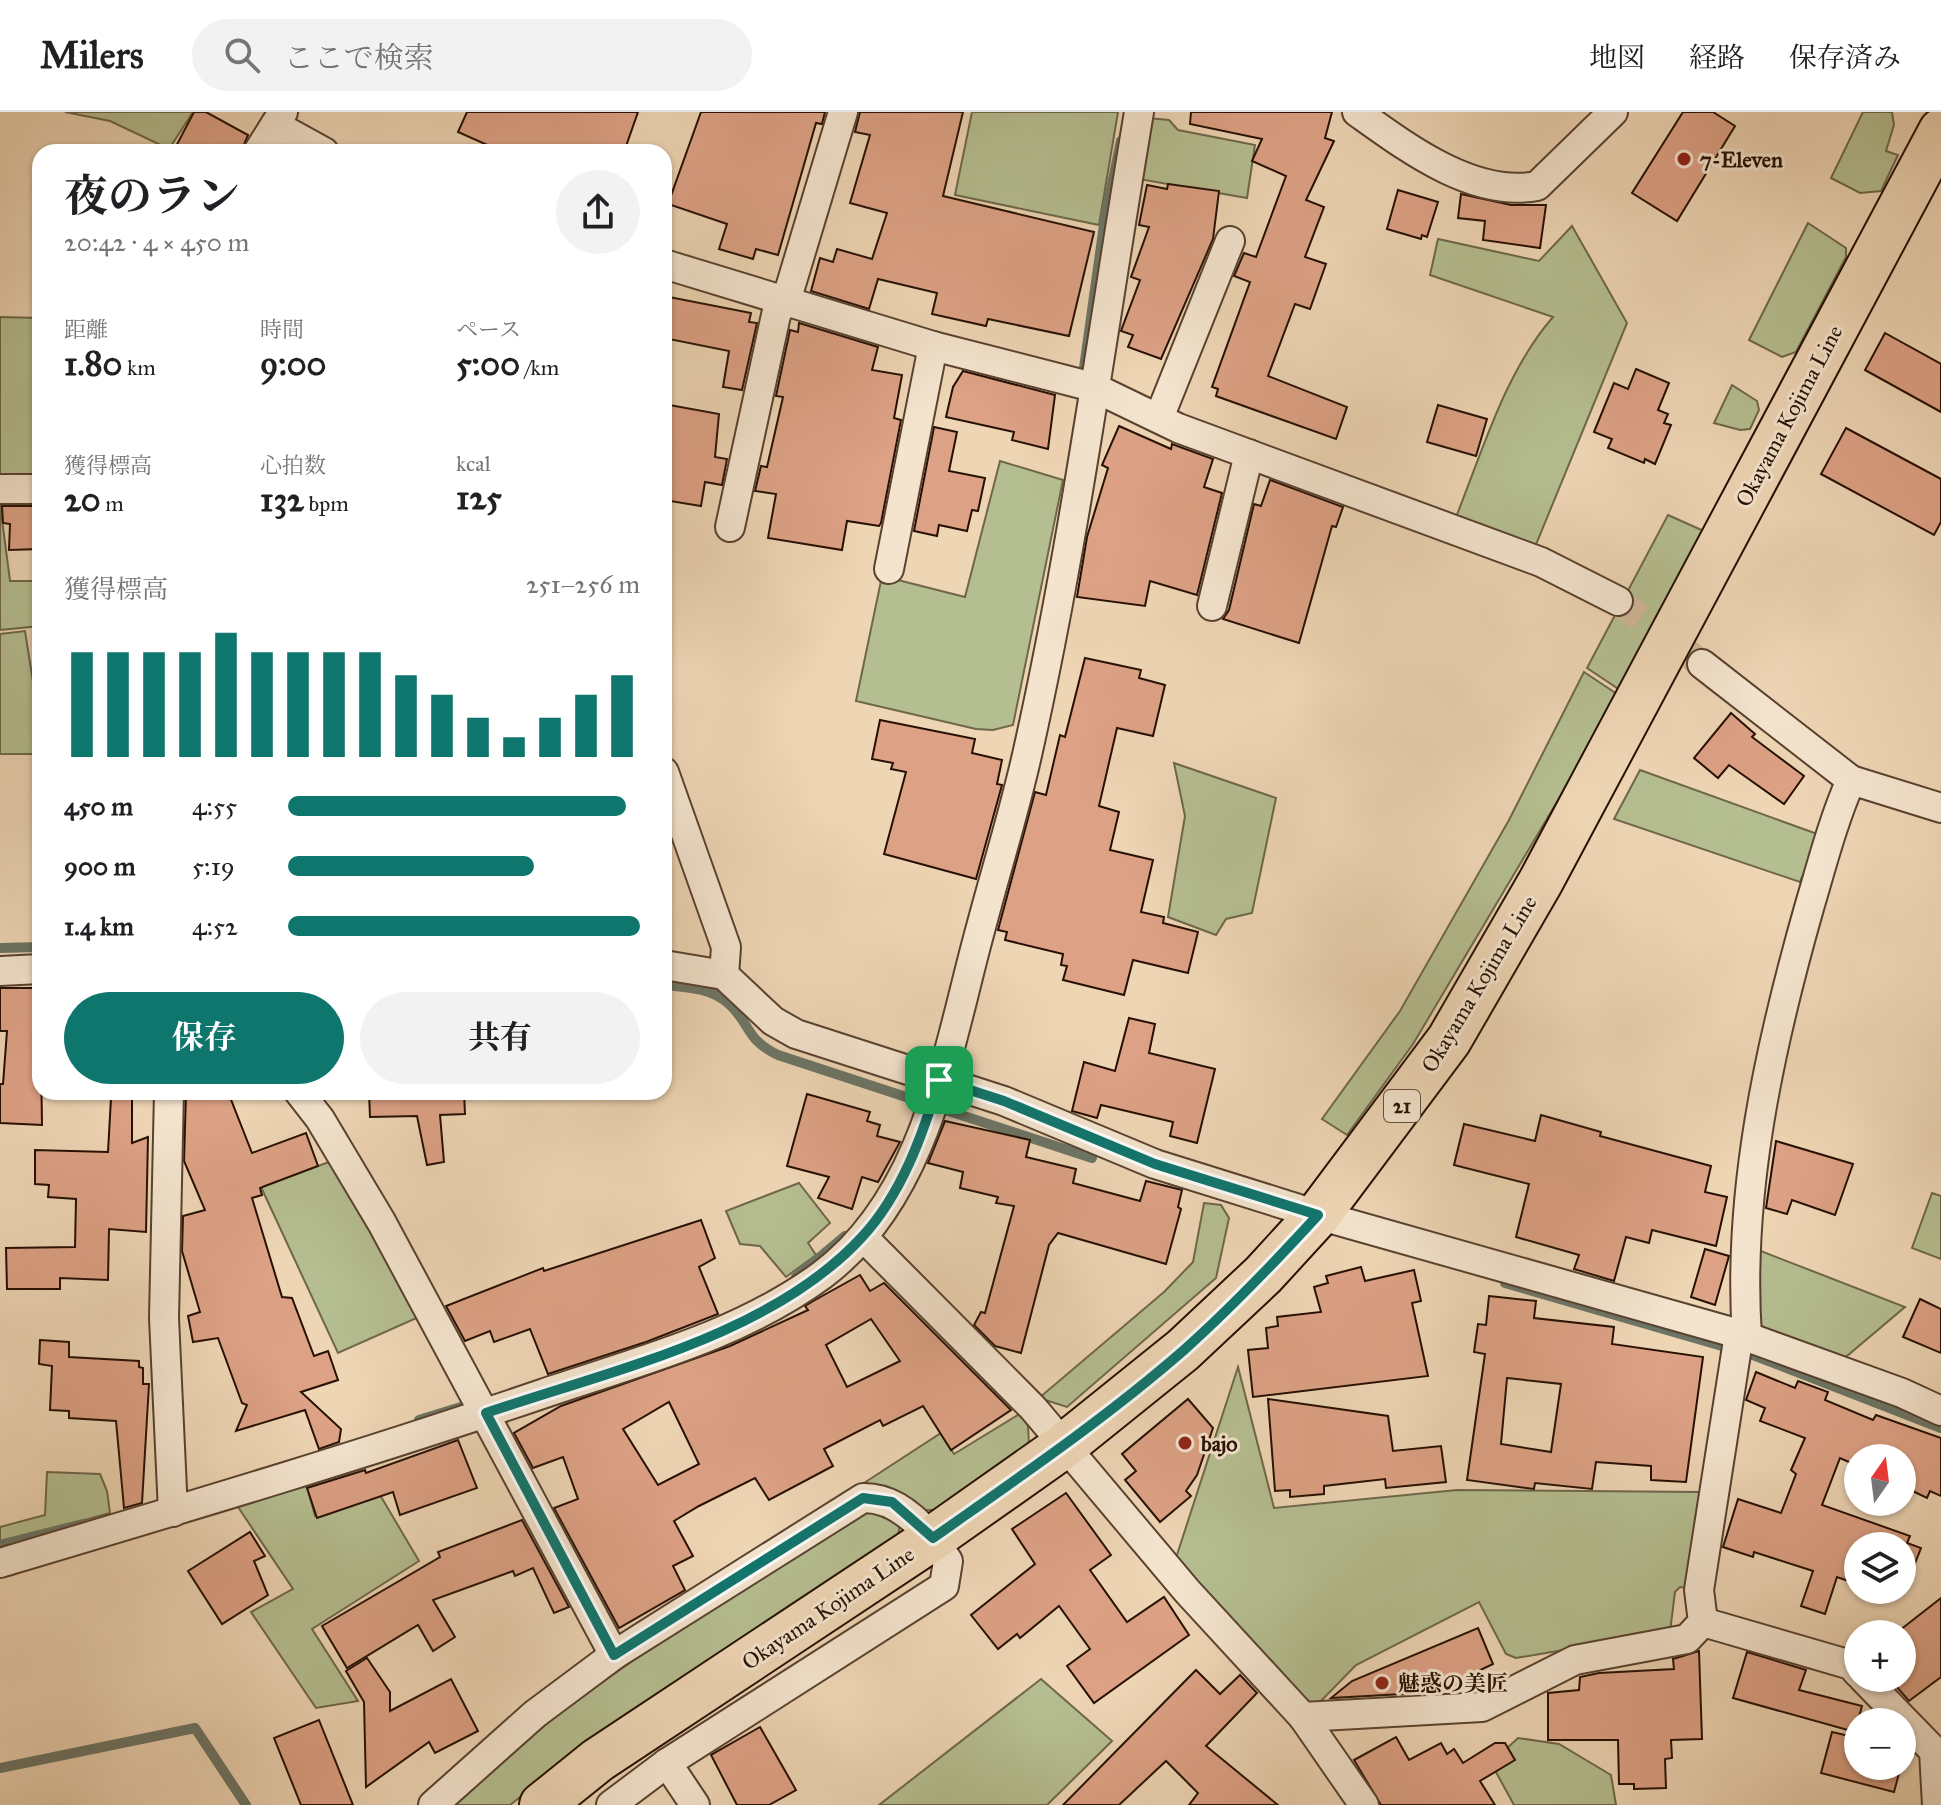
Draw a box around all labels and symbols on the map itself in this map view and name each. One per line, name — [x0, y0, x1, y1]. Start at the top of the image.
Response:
place label: 7-Eleven — [1700, 146, 1783, 173]
marker: 7-Eleven — [1675, 150, 1693, 168]
street label: Okayama Kojima Line — [1730, 321, 1848, 511]
street label: Okayama Kojima Line — [1415, 891, 1543, 1077]
pin — [905, 1046, 973, 1114]
road number: 21 — [1384, 1090, 1420, 1122]
place label: bajo — [1200, 1430, 1238, 1457]
marker: bajo — [1176, 1434, 1194, 1452]
north arrow — [1844, 1444, 1916, 1516]
street label: Okayama Kojima Line — [737, 1540, 919, 1676]
place label: 魅惑の美匠 — [1398, 1670, 1508, 1697]
marker: 魅惑の美匠 — [1373, 1674, 1391, 1692]

